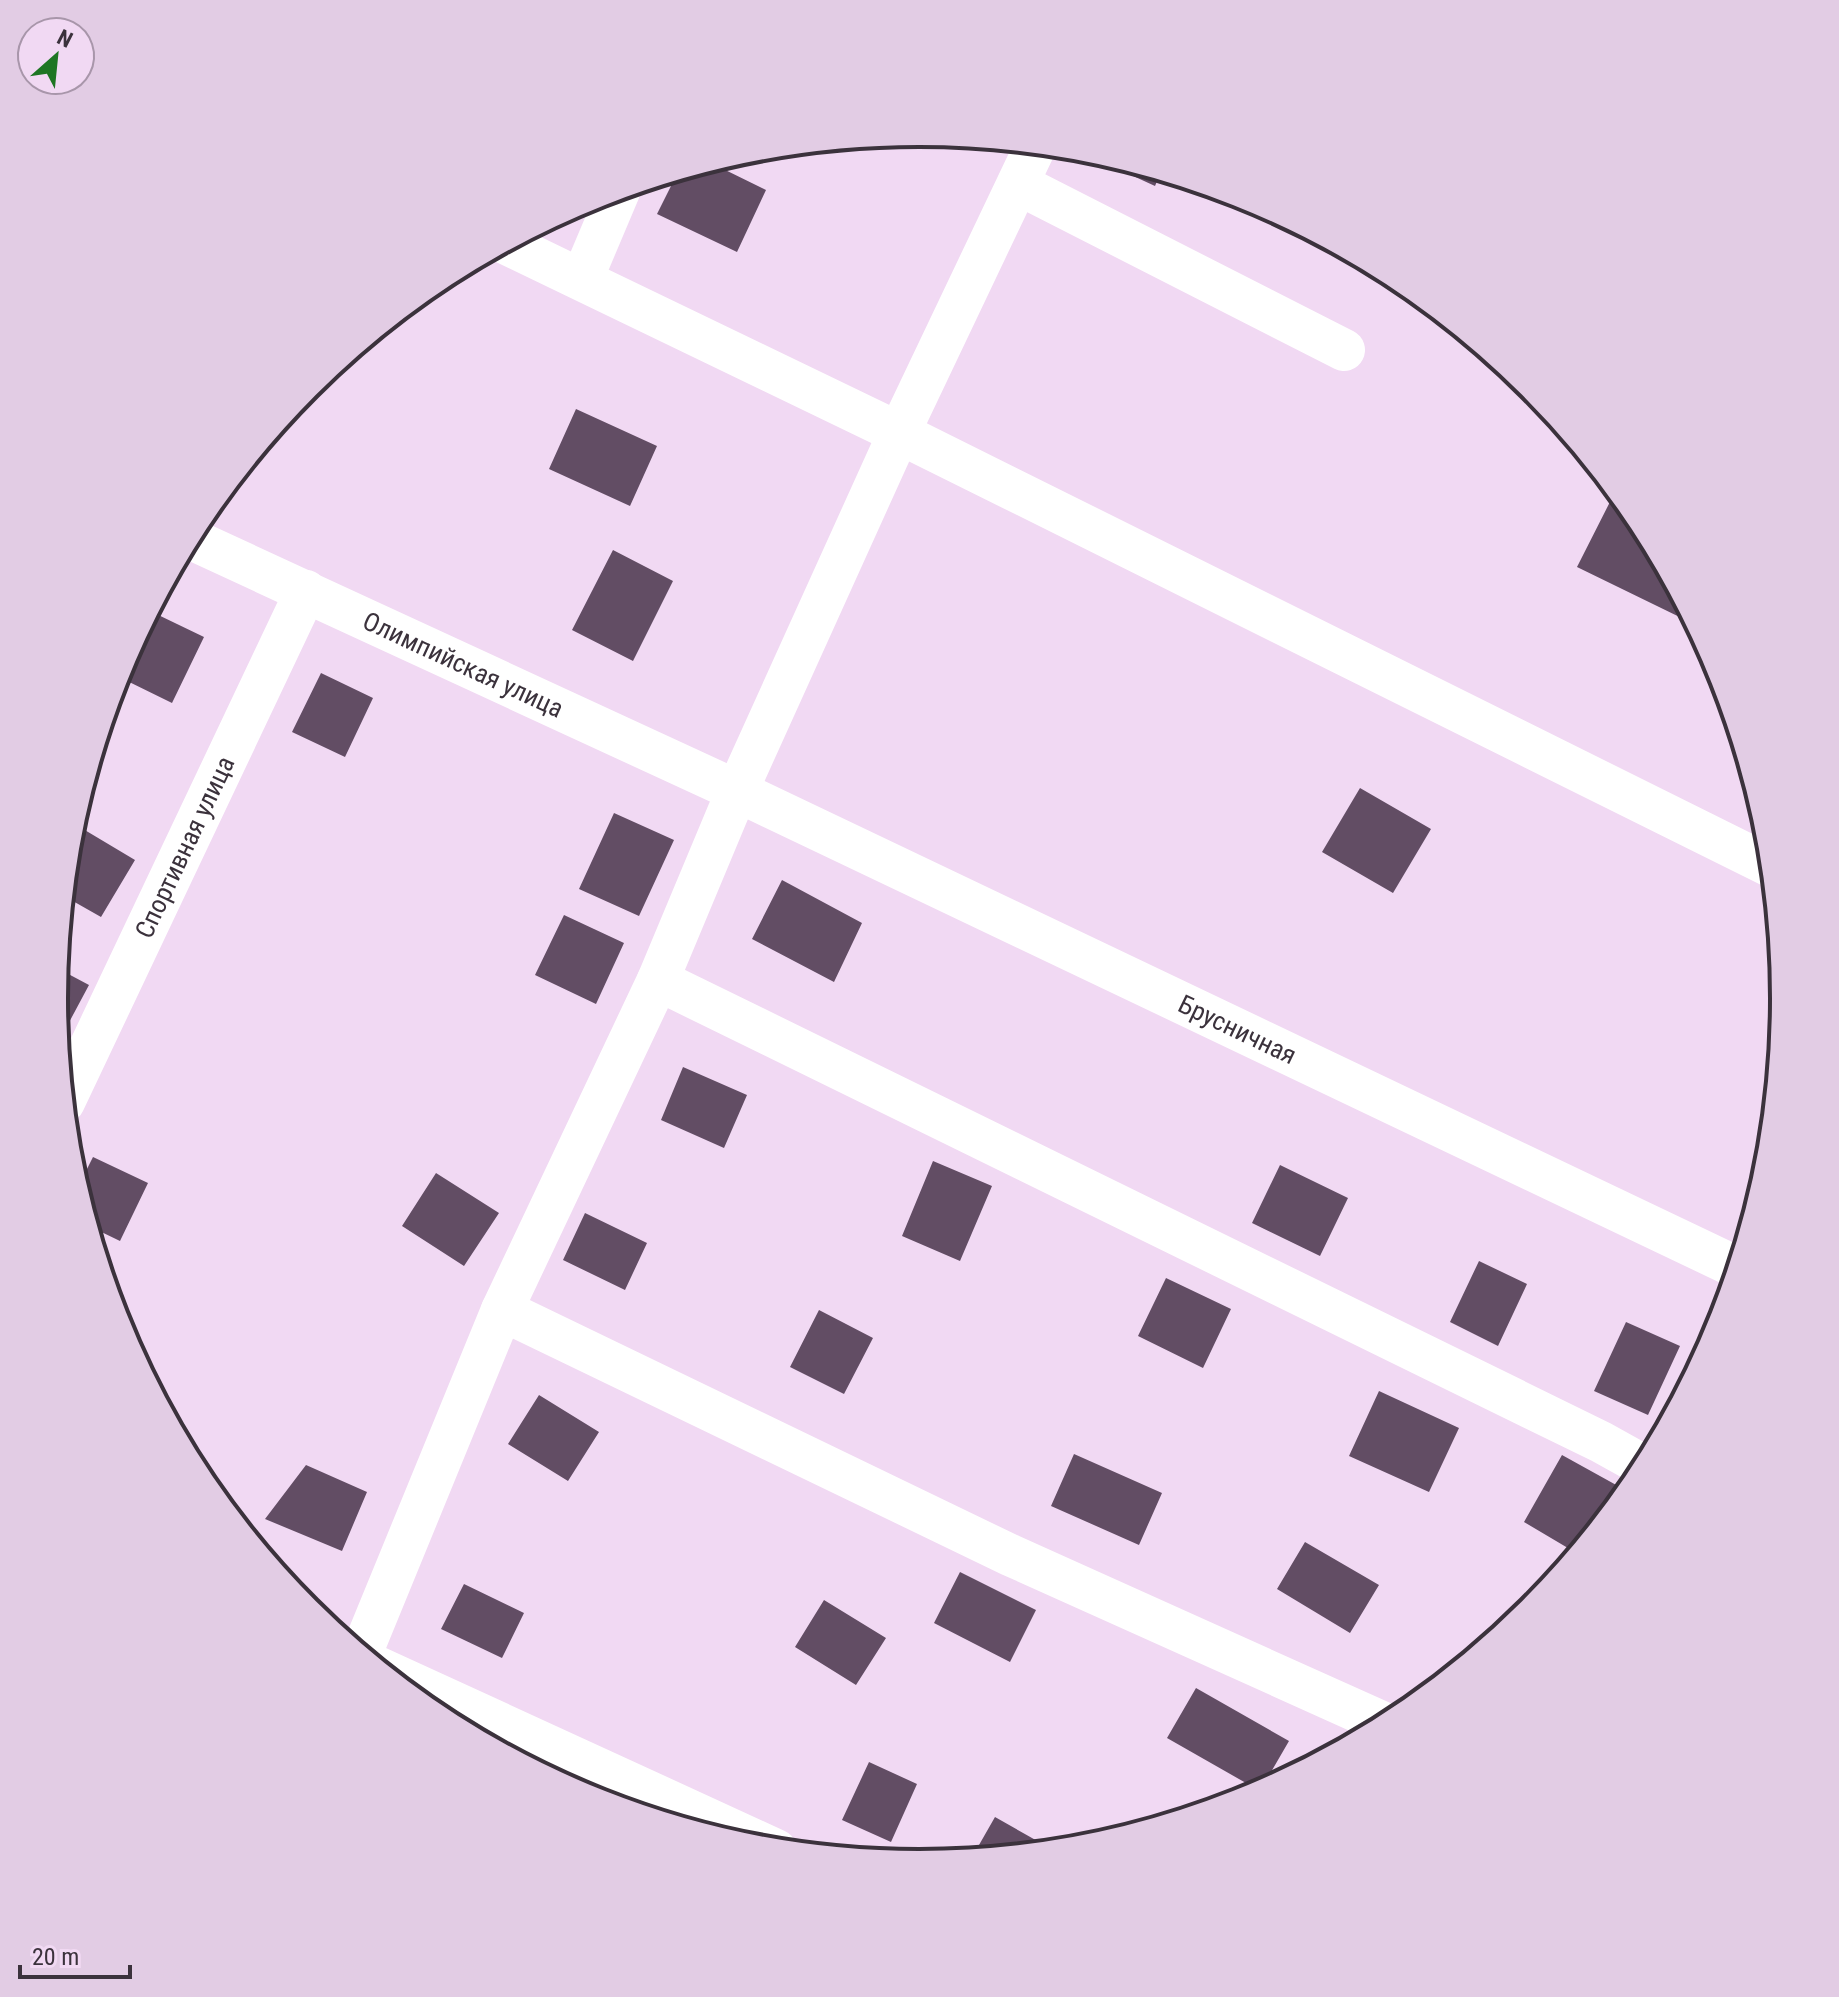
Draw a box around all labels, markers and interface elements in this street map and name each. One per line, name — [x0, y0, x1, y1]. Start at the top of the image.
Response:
north arrow — [16, 16, 96, 96]
text: N — [53, 24, 77, 53]
street label: Олимпийская улица — [358, 605, 568, 724]
street label: Спортивная улица — [129, 751, 241, 943]
street label: Брусничная — [1174, 989, 1301, 1070]
scale bar — [20, 1929, 130, 1979]
text: 20 m — [32, 1943, 79, 1971]

